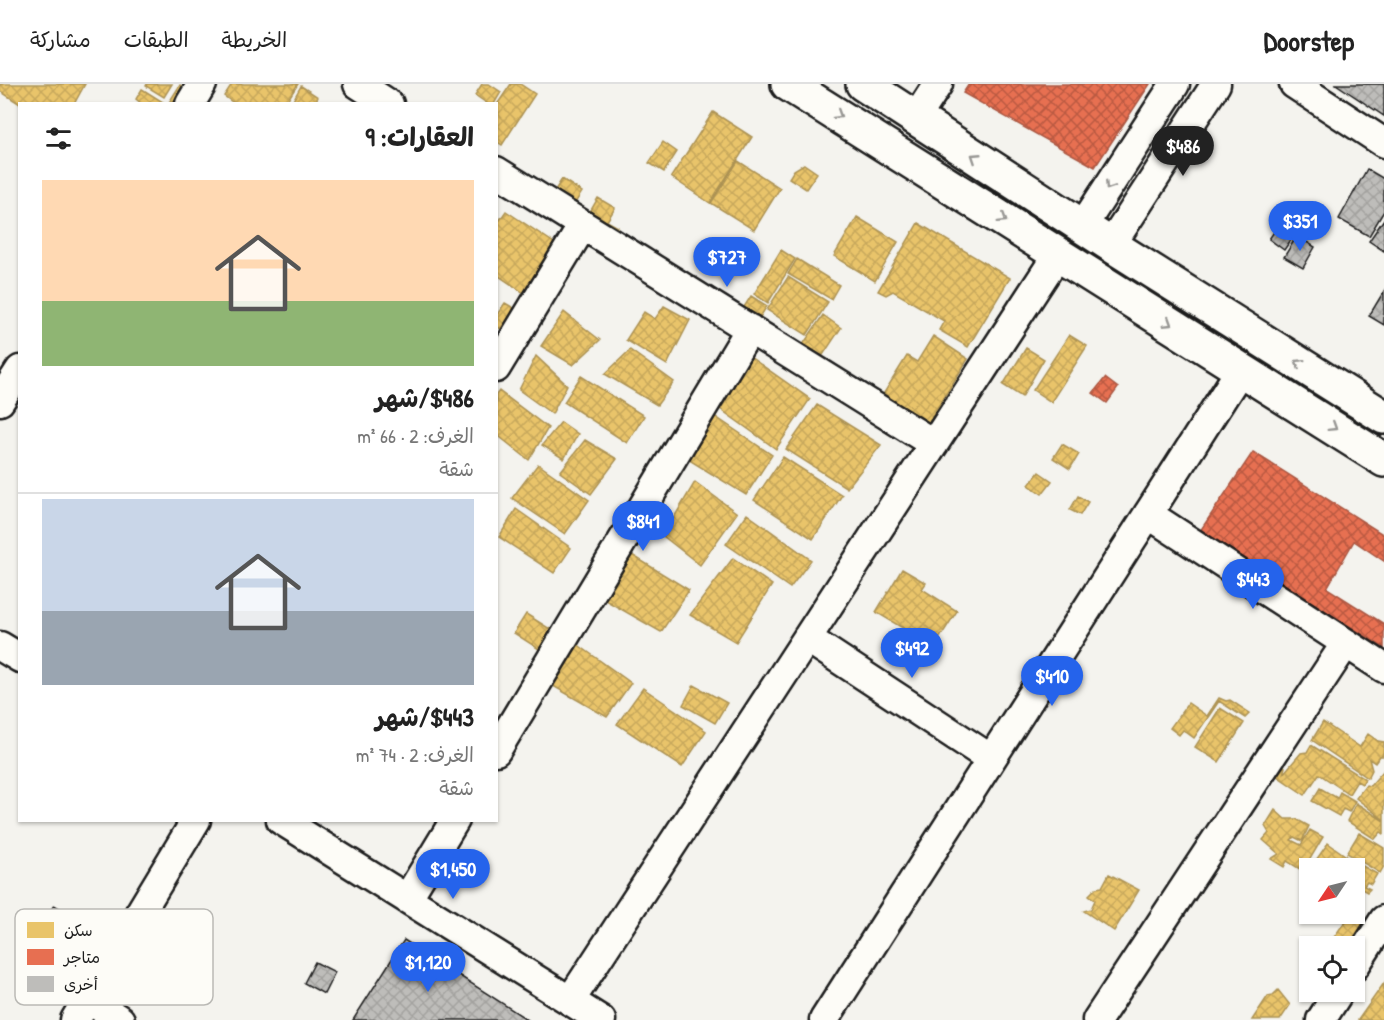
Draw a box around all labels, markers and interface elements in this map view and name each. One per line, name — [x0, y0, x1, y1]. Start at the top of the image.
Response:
text: Doorstep — [1264, 22, 1354, 60]
text: مشاركة — [30, 25, 91, 54]
text: الطبقات — [124, 25, 189, 54]
text: الخريطة — [222, 25, 287, 54]
one-way arrow — [832, 108, 842, 120]
text: العقارات: 9 — [365, 119, 474, 154]
icon: filters — [42, 122, 75, 155]
pin: $486 — [1147, 126, 1219, 177]
text: $486 — [1166, 132, 1200, 159]
one-way arrow — [971, 153, 982, 164]
one-way arrow — [1104, 180, 1116, 190]
pin: $351 — [1264, 201, 1336, 252]
text: $351 — [1283, 207, 1317, 234]
one-way arrow — [996, 212, 1007, 223]
icon: home — [204, 219, 312, 327]
pin: $727 — [691, 237, 763, 288]
text: $727 — [707, 243, 747, 270]
one-way arrow — [1162, 316, 1172, 328]
one-way arrow — [1295, 359, 1305, 371]
text: $486/شهر — [375, 380, 474, 415]
one-way arrow — [1327, 420, 1337, 432]
text: الغرف: 2 · 66 m² — [357, 422, 474, 449]
text: شقة — [439, 455, 474, 482]
pin: $841 — [607, 501, 679, 552]
text: $841 — [626, 507, 660, 534]
icon: home — [204, 538, 312, 646]
pin: $443 — [1217, 559, 1289, 610]
text: $443 — [1236, 565, 1270, 592]
pin: $492 — [876, 628, 948, 679]
text: $492 — [895, 634, 929, 661]
pin: $410 — [1016, 656, 1088, 707]
text: $410 — [1035, 662, 1069, 689]
text: $443/شهر — [375, 699, 474, 734]
text: الغرف: 2 · 74 m² — [356, 741, 474, 768]
text: شقة — [439, 774, 474, 801]
pin: $1,450 — [404, 849, 502, 900]
text: $1,450 — [430, 855, 476, 882]
north arrow — [1299, 858, 1365, 924]
map controls — [1299, 858, 1365, 1002]
legend — [15, 909, 213, 1005]
text: سكن — [64, 919, 93, 941]
button: locate — [1299, 936, 1365, 1002]
pin: $1,120 — [379, 942, 477, 993]
text: متاجر — [62, 946, 100, 968]
text: $1,120 — [404, 948, 452, 975]
text: أخرى — [64, 973, 98, 995]

